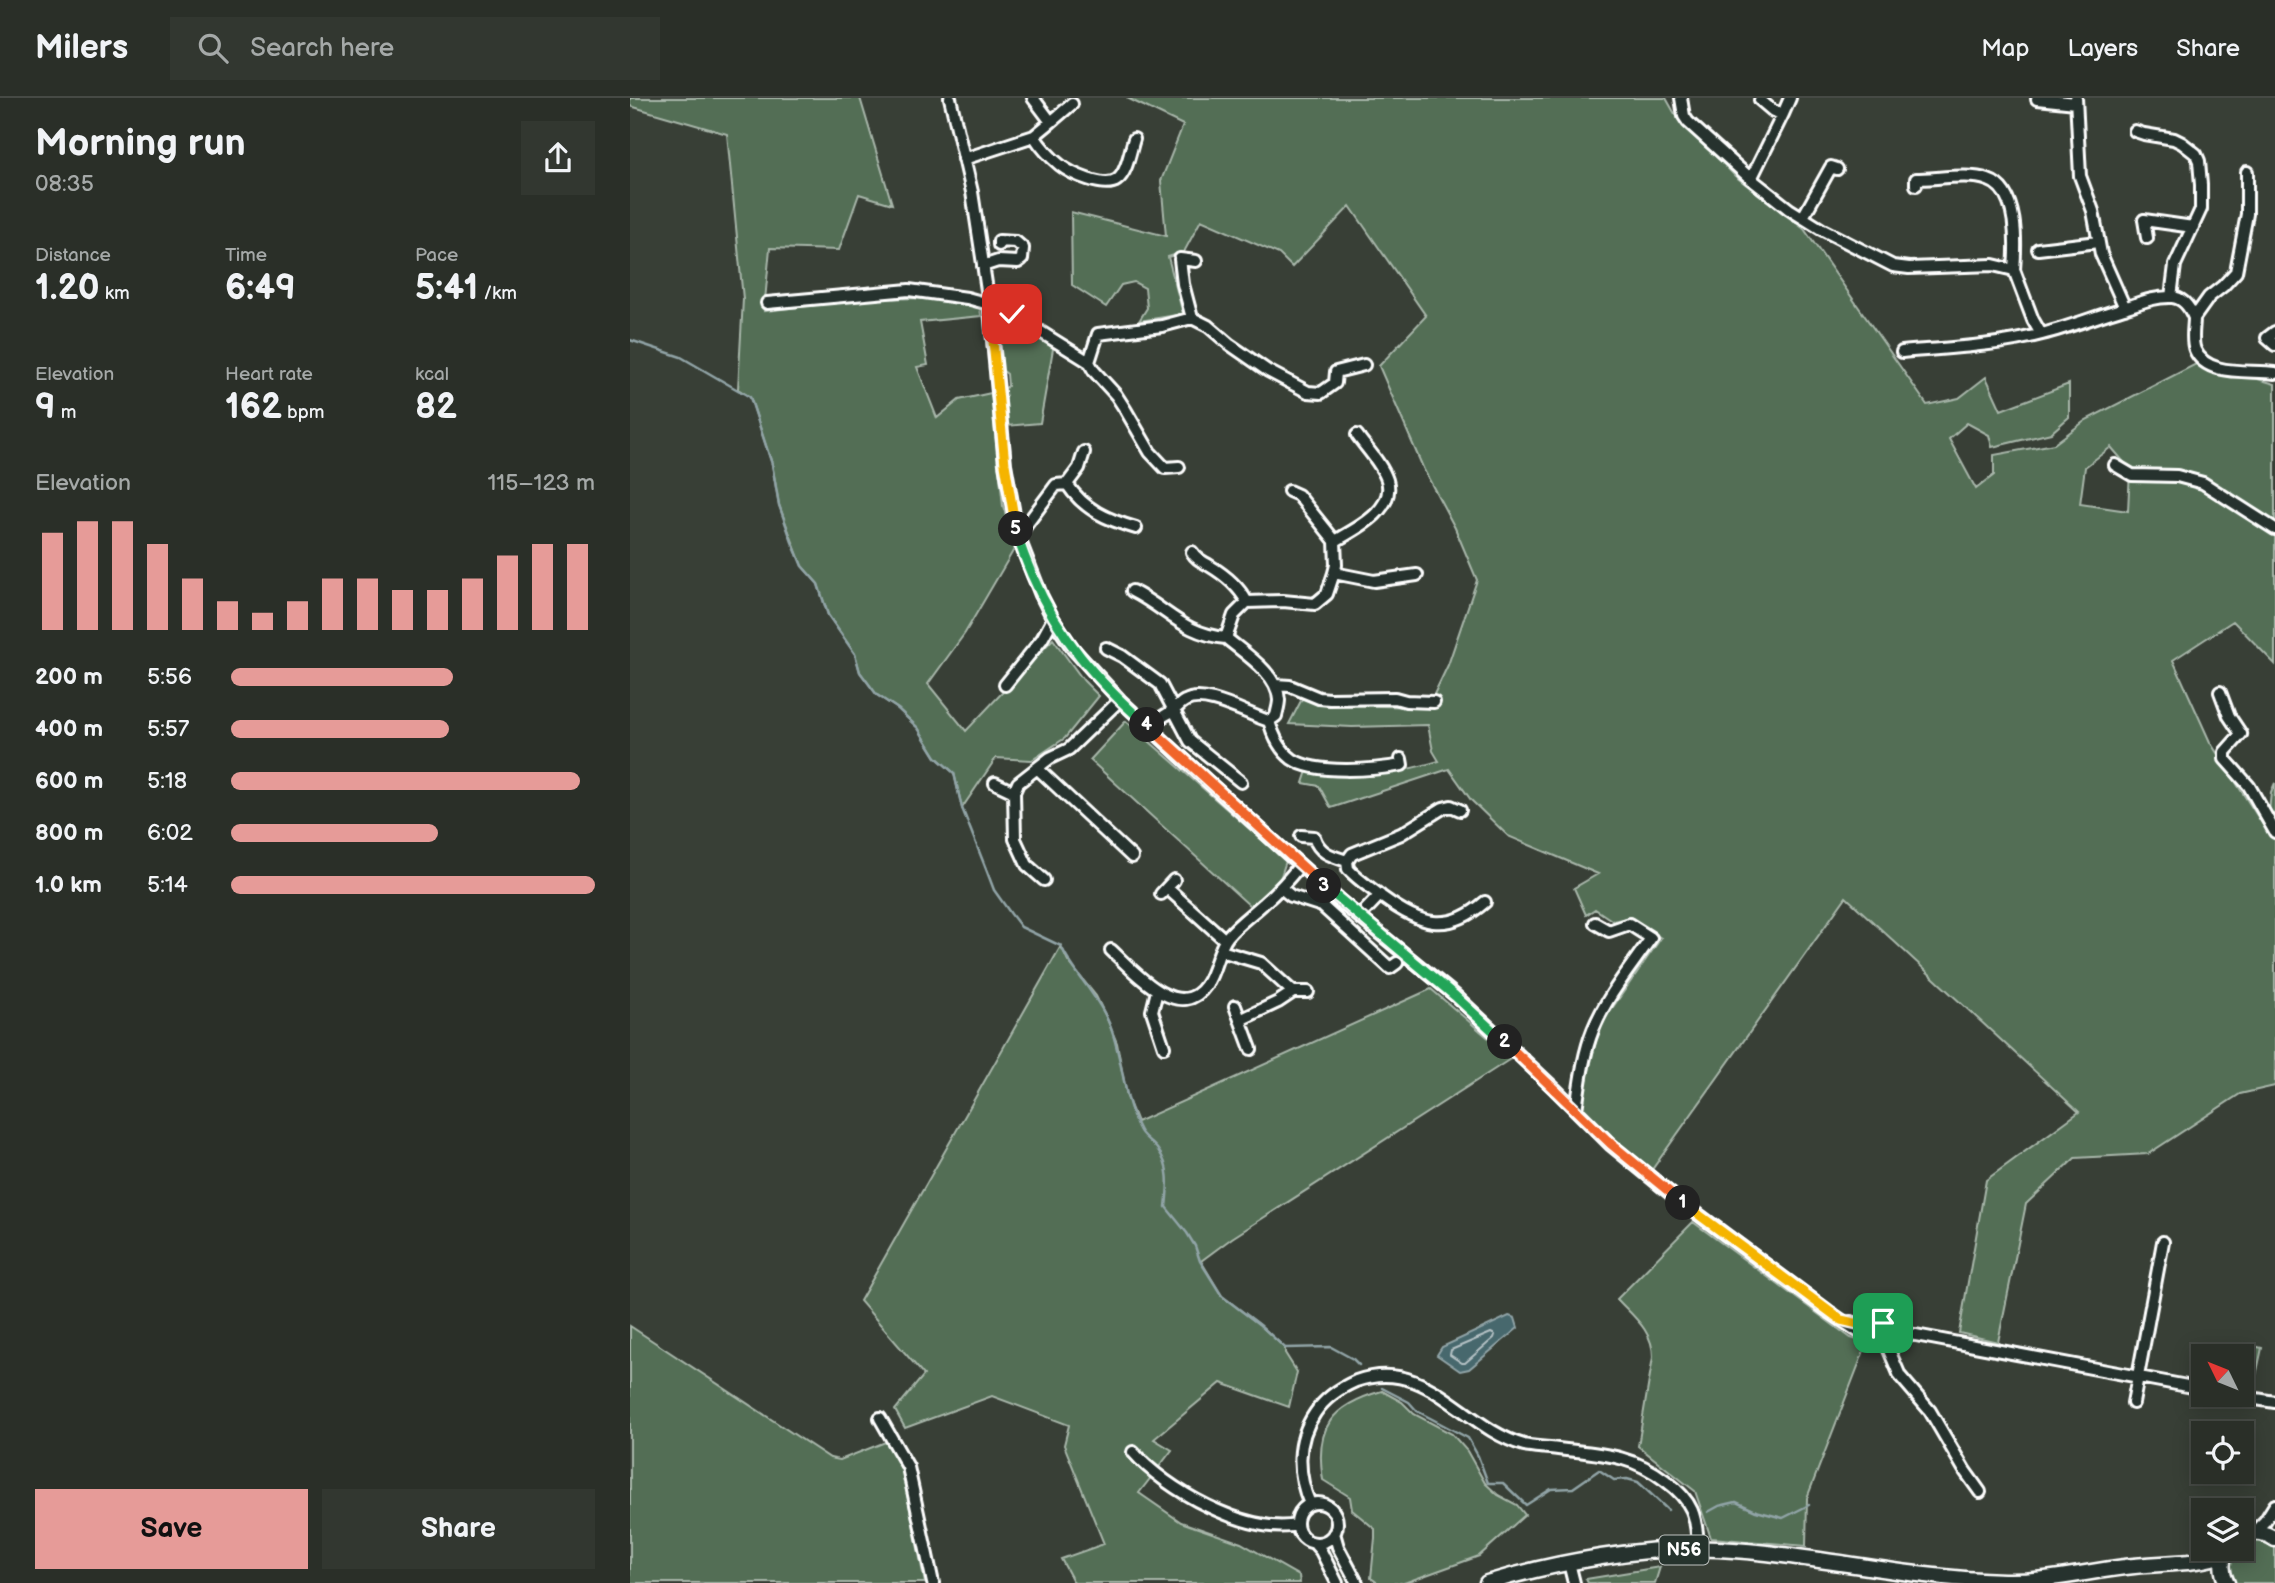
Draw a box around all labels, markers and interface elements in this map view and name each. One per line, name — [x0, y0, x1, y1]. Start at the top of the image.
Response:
search box — [170, 17, 660, 80]
text: Milers — [35, 28, 128, 68]
icon: search — [194, 29, 232, 67]
text: Search here — [250, 33, 394, 64]
text: Map — [1981, 34, 2029, 63]
text: Layers — [2067, 34, 2138, 63]
text: Share — [2176, 34, 2240, 63]
text: Morning run — [35, 121, 246, 166]
button: share — [521, 121, 595, 195]
text: 08:35 — [35, 170, 94, 198]
text: Distance — [35, 244, 111, 267]
text: Time — [225, 244, 267, 267]
text: Pace — [415, 244, 458, 267]
text: 1.20 — [35, 267, 100, 310]
text: 6:49 — [225, 267, 296, 310]
text: 5:41 — [415, 267, 478, 310]
text: km — [100, 282, 130, 305]
text: /km — [478, 282, 517, 305]
pin — [982, 284, 1042, 344]
icon: check — [993, 295, 1031, 333]
text: Elevation — [35, 363, 114, 386]
text: Heart rate — [225, 363, 313, 386]
text: kcal — [415, 363, 449, 386]
text: 9 — [35, 386, 56, 429]
text: 162 — [225, 386, 282, 429]
text: 82 — [415, 386, 457, 429]
text: m — [56, 401, 76, 424]
text: bpm — [282, 401, 324, 424]
text: Elevation — [35, 469, 131, 497]
text: 115–123 m — [487, 469, 595, 497]
pin: 5 — [998, 512, 1034, 546]
text: 5 — [1010, 517, 1021, 540]
text: 200 m — [35, 663, 103, 691]
text: 5:56 — [147, 663, 192, 691]
pin: 4 — [1130, 708, 1164, 742]
text: 4 — [1141, 713, 1152, 736]
text: 400 m — [35, 715, 103, 743]
text: 5:57 — [147, 715, 189, 743]
text: 600 m — [35, 767, 103, 795]
text: 5:18 — [147, 767, 187, 795]
text: 800 m — [35, 819, 103, 847]
text: 6:02 — [147, 819, 193, 847]
pin: 3 — [1306, 868, 1342, 904]
text: 1.0 km — [35, 871, 102, 899]
text: 5:14 — [147, 871, 188, 899]
text: 3 — [1318, 874, 1329, 897]
pin: 2 — [1488, 1024, 1522, 1060]
text: 2 — [1499, 1030, 1510, 1053]
pin: 1 — [1666, 1186, 1700, 1220]
text: 1 — [1679, 1191, 1687, 1214]
pin — [1853, 1293, 1913, 1353]
icon: arrive — [1864, 1304, 1902, 1342]
north arrow — [2191, 1344, 2254, 1407]
map controls — [2191, 1344, 2254, 1561]
button: locate — [2191, 1421, 2254, 1484]
button: Save — [35, 1489, 308, 1569]
button: Share — [322, 1489, 595, 1569]
button: layers — [2191, 1498, 2254, 1561]
road number: N56 — [1660, 1535, 1708, 1564]

